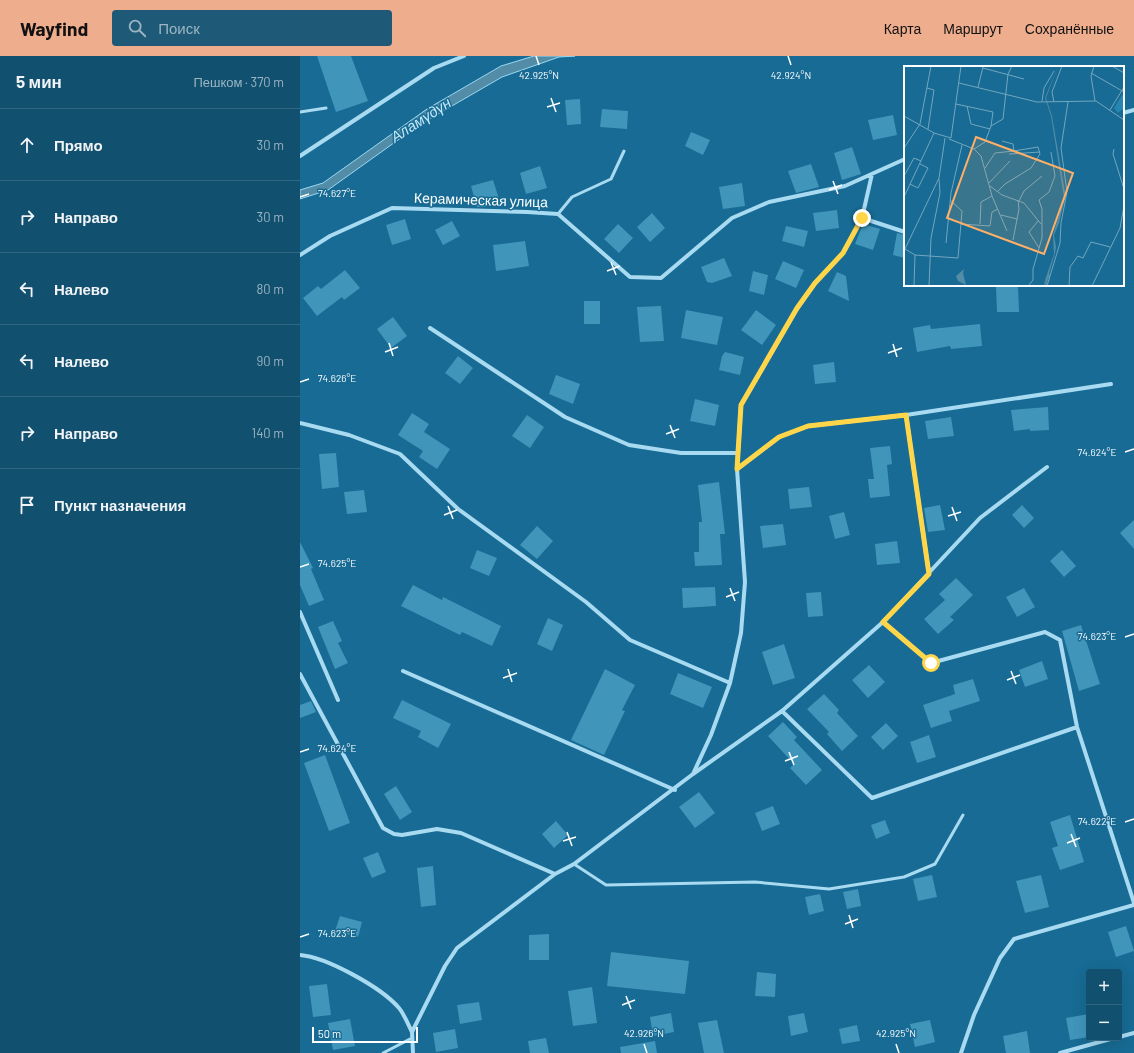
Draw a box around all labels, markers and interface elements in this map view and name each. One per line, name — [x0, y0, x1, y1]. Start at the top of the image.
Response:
search box — [112, 10, 392, 46]
text: Wayfind — [20, 17, 88, 40]
icon: search — [126, 17, 148, 39]
text: Поиск — [158, 19, 200, 37]
text: Карта — [884, 20, 921, 37]
text: Маршрут — [943, 20, 1003, 37]
text: Сохранённые — [1025, 20, 1114, 37]
inset map — [904, 66, 1124, 286]
text: 42.925°N — [519, 69, 559, 81]
text: 42.924°N — [771, 69, 811, 81]
text: 5 мин — [16, 71, 62, 91]
text: Пешком · 370 m — [194, 74, 284, 90]
water label: Аламүдүн — [386, 93, 454, 146]
icon: ahead — [16, 134, 38, 156]
text: Прямо — [54, 136, 103, 154]
text: 30 m — [257, 137, 284, 153]
text: 74.627°E — [318, 187, 356, 199]
street label: Керамическая улица — [414, 189, 549, 210]
icon: right — [16, 206, 38, 228]
text: Направо — [54, 208, 118, 226]
text: 30 m — [257, 209, 284, 225]
route end — [853, 209, 871, 227]
icon: left — [16, 278, 38, 300]
text: Налево — [54, 280, 109, 298]
text: 80 m — [257, 281, 284, 297]
icon: left — [16, 350, 38, 372]
text: Налево — [54, 352, 109, 370]
text: 90 m — [257, 353, 284, 369]
text: 74.626°E — [318, 372, 356, 384]
icon: right — [16, 422, 38, 444]
text: Направо — [54, 424, 118, 442]
text: 140 m — [252, 425, 284, 441]
text: 74.624°E — [1078, 446, 1116, 458]
icon: arrive — [16, 494, 38, 516]
text: Пункт назначения — [54, 496, 186, 514]
text: 74.625°E — [318, 557, 356, 569]
text: 74.623°E — [1078, 630, 1116, 642]
route start — [922, 654, 940, 672]
text: 74.624°E — [318, 742, 356, 754]
text: 74.622°E — [1078, 815, 1116, 827]
text: 74.623°E — [318, 927, 356, 939]
map controls — [1086, 969, 1122, 1041]
button: + — [1086, 969, 1122, 1005]
button: − — [1086, 1005, 1122, 1041]
scale bar — [312, 1025, 418, 1044]
text: 50 m — [318, 1027, 341, 1040]
text: 42.926°N — [624, 1027, 664, 1039]
text: 42.925°N — [876, 1027, 916, 1039]

